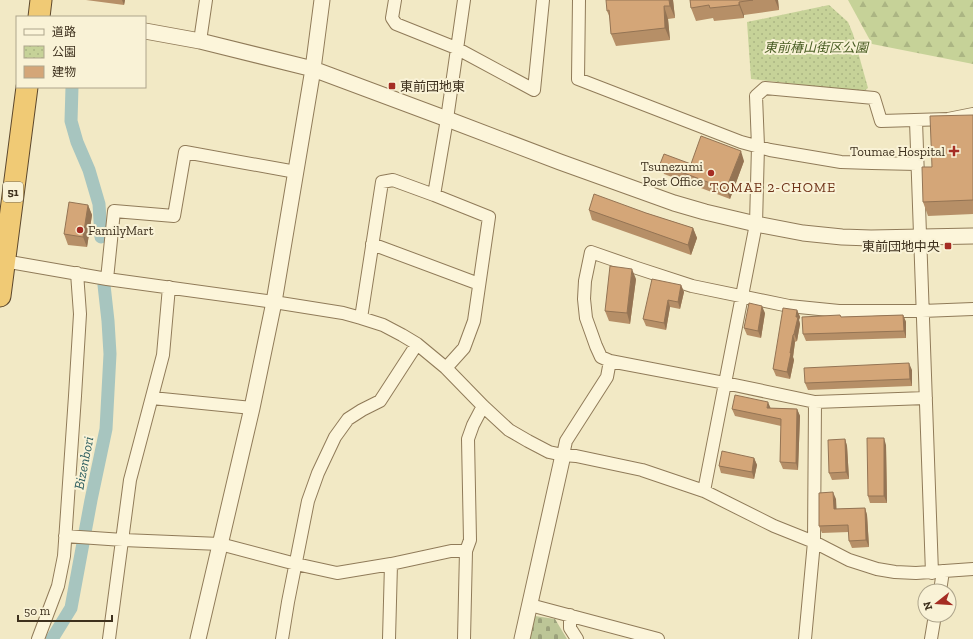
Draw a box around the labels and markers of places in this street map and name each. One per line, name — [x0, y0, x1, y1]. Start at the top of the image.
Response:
place label: 東前団地東 — [400, 79, 465, 94]
marker: 東前団地東 — [387, 81, 397, 91]
place label: Toumae Hospital — [850, 144, 946, 159]
marker: Toumae Hospital — [948, 145, 960, 157]
place label: Tsunezumi Post Office — [641, 159, 703, 189]
marker: Tsunezumi Post Office — [706, 168, 716, 178]
place label: FamilyMart — [88, 223, 154, 238]
marker: FamilyMart — [75, 225, 85, 235]
place label: 東前団地中央 — [862, 239, 940, 254]
marker: 東前団地中央 — [943, 241, 953, 251]

